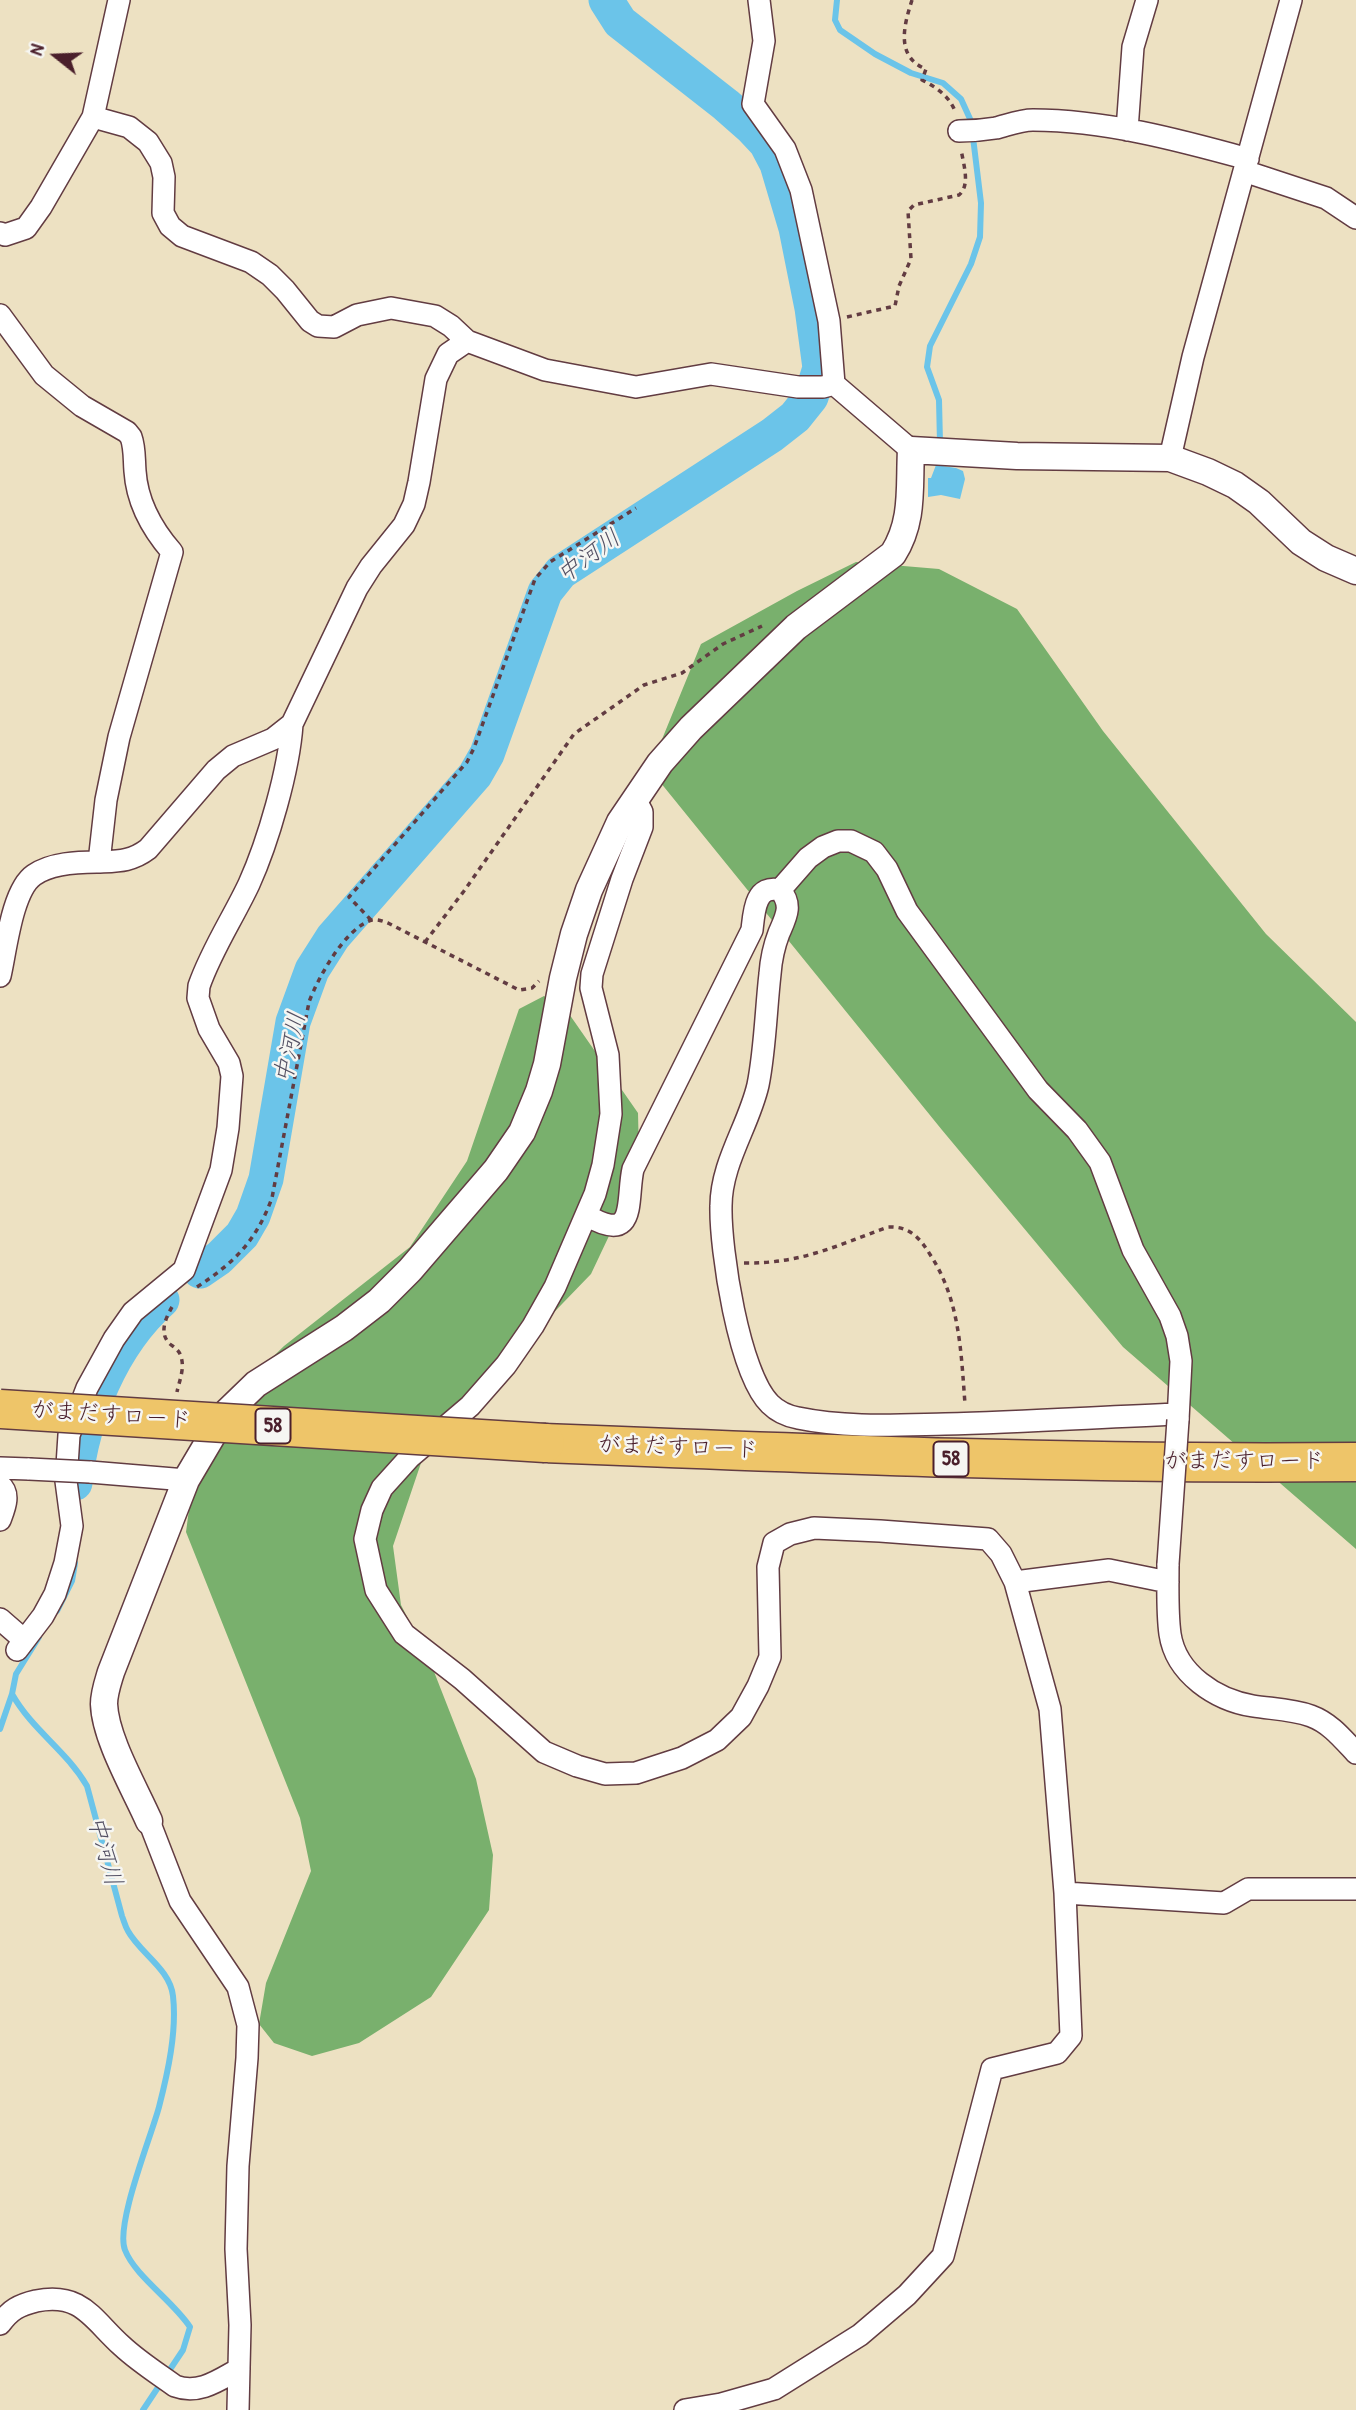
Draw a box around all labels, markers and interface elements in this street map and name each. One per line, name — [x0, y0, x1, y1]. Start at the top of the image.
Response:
north arrow — [21, 21, 91, 91]
text: N — [22, 41, 50, 58]
water label: 中河川 — [551, 524, 627, 590]
water label: 中河川 — [269, 1010, 313, 1086]
street label: がまだすロード — [30, 1397, 192, 1435]
road number: 58 — [256, 1408, 290, 1444]
street label: がまだすロード — [597, 1431, 759, 1465]
road number: 58 — [934, 1442, 968, 1476]
street label: がまだすロード — [1164, 1448, 1324, 1476]
water label: 中河川 — [81, 1812, 127, 1890]

